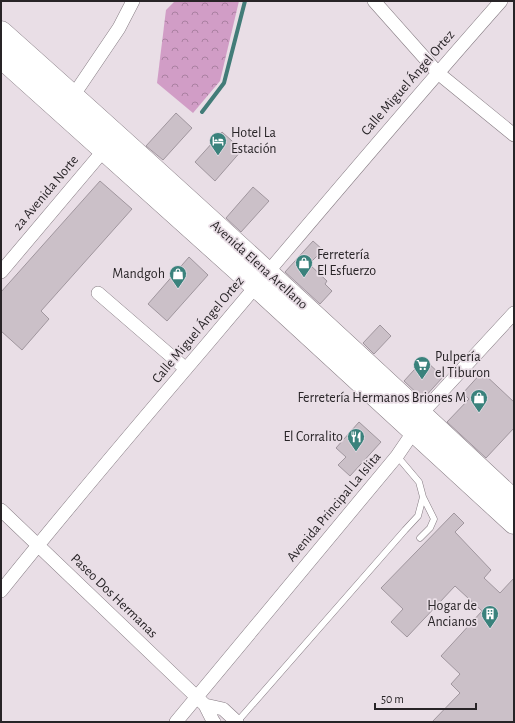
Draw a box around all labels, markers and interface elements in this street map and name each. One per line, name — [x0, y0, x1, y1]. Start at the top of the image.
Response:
street label: Calle Miguel Ángel Ortez — [356, 26, 457, 138]
place label: Hotel La Estación — [231, 126, 277, 156]
hotel icon: Hotel La Estación — [208, 131, 228, 156]
street label: 2a Avenida Norte — [11, 153, 81, 233]
street label: Avenida Elena Arellano — [208, 218, 310, 312]
place label: Ferretería El Esfuerzo — [317, 248, 376, 278]
shop icon: Ferretería El Esfuerzo — [294, 253, 314, 278]
shop icon: Mandgoh — [168, 264, 188, 289]
place label: Mandgoh — [112, 267, 165, 281]
street label: Calle Miguel Ángel Ortez — [147, 272, 247, 386]
place label: Pulpería el Tiburon — [435, 350, 490, 380]
supermarket icon: Pulpería el Tiburon — [412, 355, 432, 380]
shop icon: Ferretería Hermanos Briones M — [469, 388, 489, 413]
place label: Ferretería Hermanos Briones M — [297, 391, 466, 405]
restaurant icon: El Corralito — [346, 427, 366, 452]
place label: El Corralito — [283, 430, 343, 444]
street label: Avenida Principal La Islita — [284, 449, 384, 564]
street label: Paseo Dos Hermanas — [68, 551, 160, 641]
place label: Hogar de Ancianos — [427, 599, 477, 629]
building icon: Hogar de Ancianos — [480, 604, 500, 629]
scale bar — [375, 685, 476, 711]
text: 50 m — [381, 693, 404, 705]

